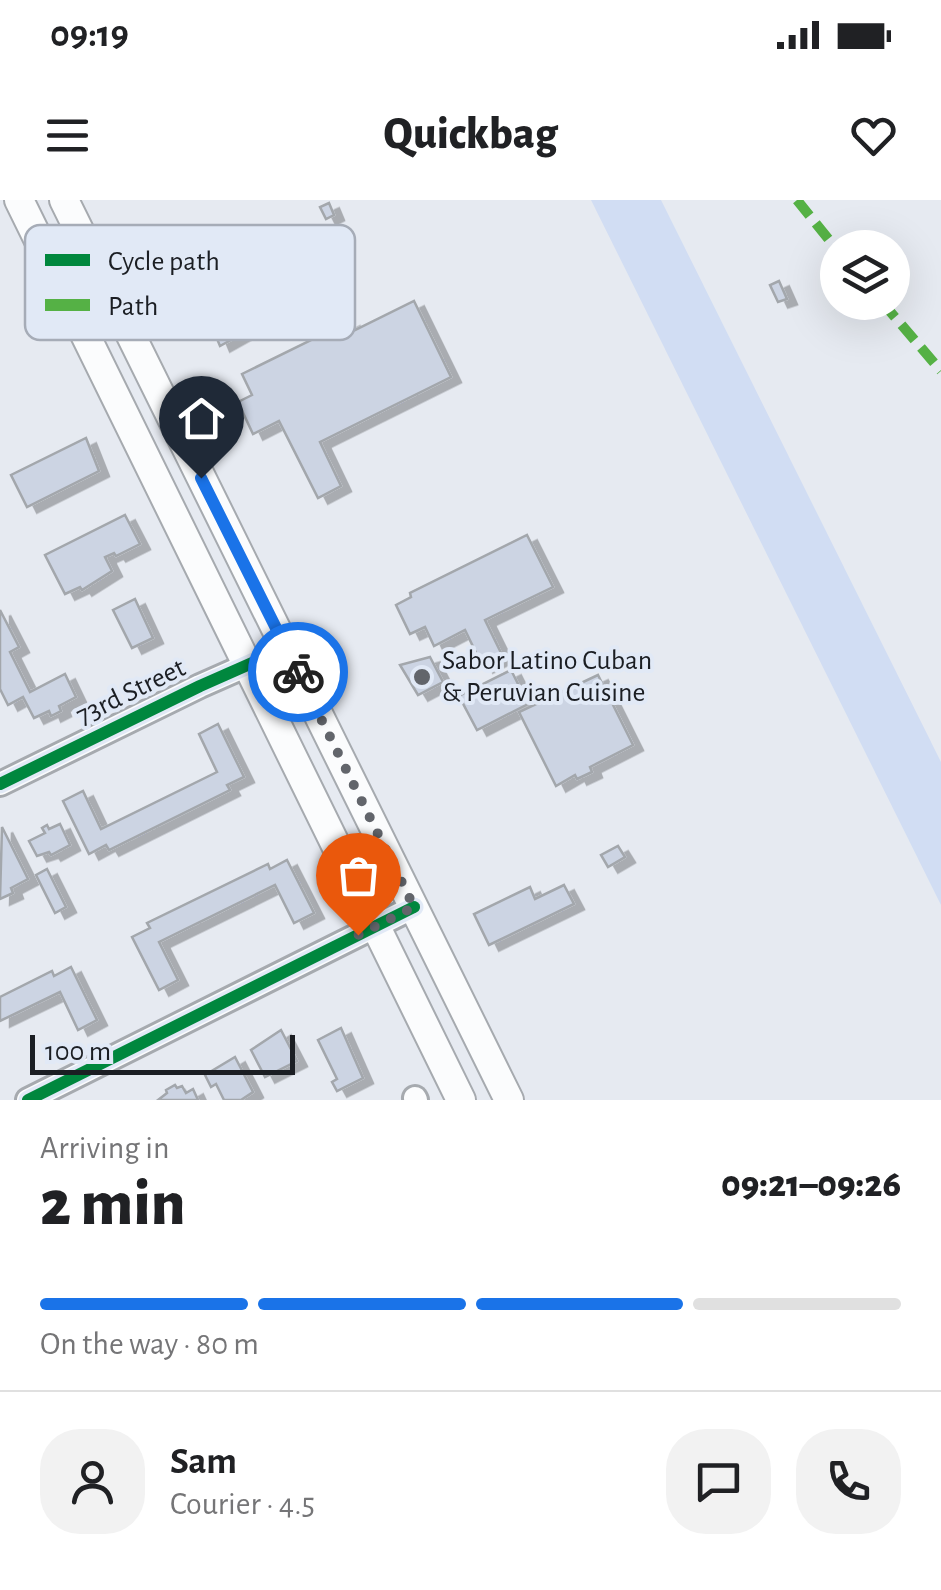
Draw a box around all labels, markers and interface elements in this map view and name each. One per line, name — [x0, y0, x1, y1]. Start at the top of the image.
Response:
text: 09:19 — [50, 16, 129, 54]
icon: menu — [40, 108, 95, 163]
icon: heart — [846, 108, 901, 163]
text: Quickbag — [383, 112, 558, 157]
legend — [25, 225, 355, 340]
map controls — [820, 230, 910, 320]
button: layers — [820, 230, 910, 320]
text: Cycle path — [108, 248, 220, 276]
text: Path — [108, 293, 158, 321]
pin — [159, 376, 244, 479]
icon: home — [174, 391, 229, 446]
courier — [248, 622, 348, 722]
icon: bike — [271, 645, 326, 700]
place label: Sabor Latino Cuban & Peruvian Cuisine — [442, 647, 652, 707]
street label: 73rd Street — [72, 654, 190, 730]
marker: Sabor Latino Cuban & Peruvian Cuisine — [411, 666, 433, 688]
pin — [316, 833, 401, 936]
icon: bag — [331, 848, 386, 903]
scale bar — [30, 1030, 295, 1074]
text: 100 m — [45, 1038, 111, 1066]
text: Arriving in — [40, 1132, 169, 1164]
text: 09:21–09:26 — [721, 1166, 901, 1204]
text: 2 min — [40, 1172, 186, 1237]
text: On the way · 80 m — [40, 1328, 259, 1360]
button: person — [40, 1429, 145, 1534]
button: chat — [666, 1429, 771, 1534]
button: phone — [796, 1429, 901, 1534]
text: Sam — [170, 1443, 237, 1481]
text: Courier · 4.5 — [170, 1488, 315, 1520]

